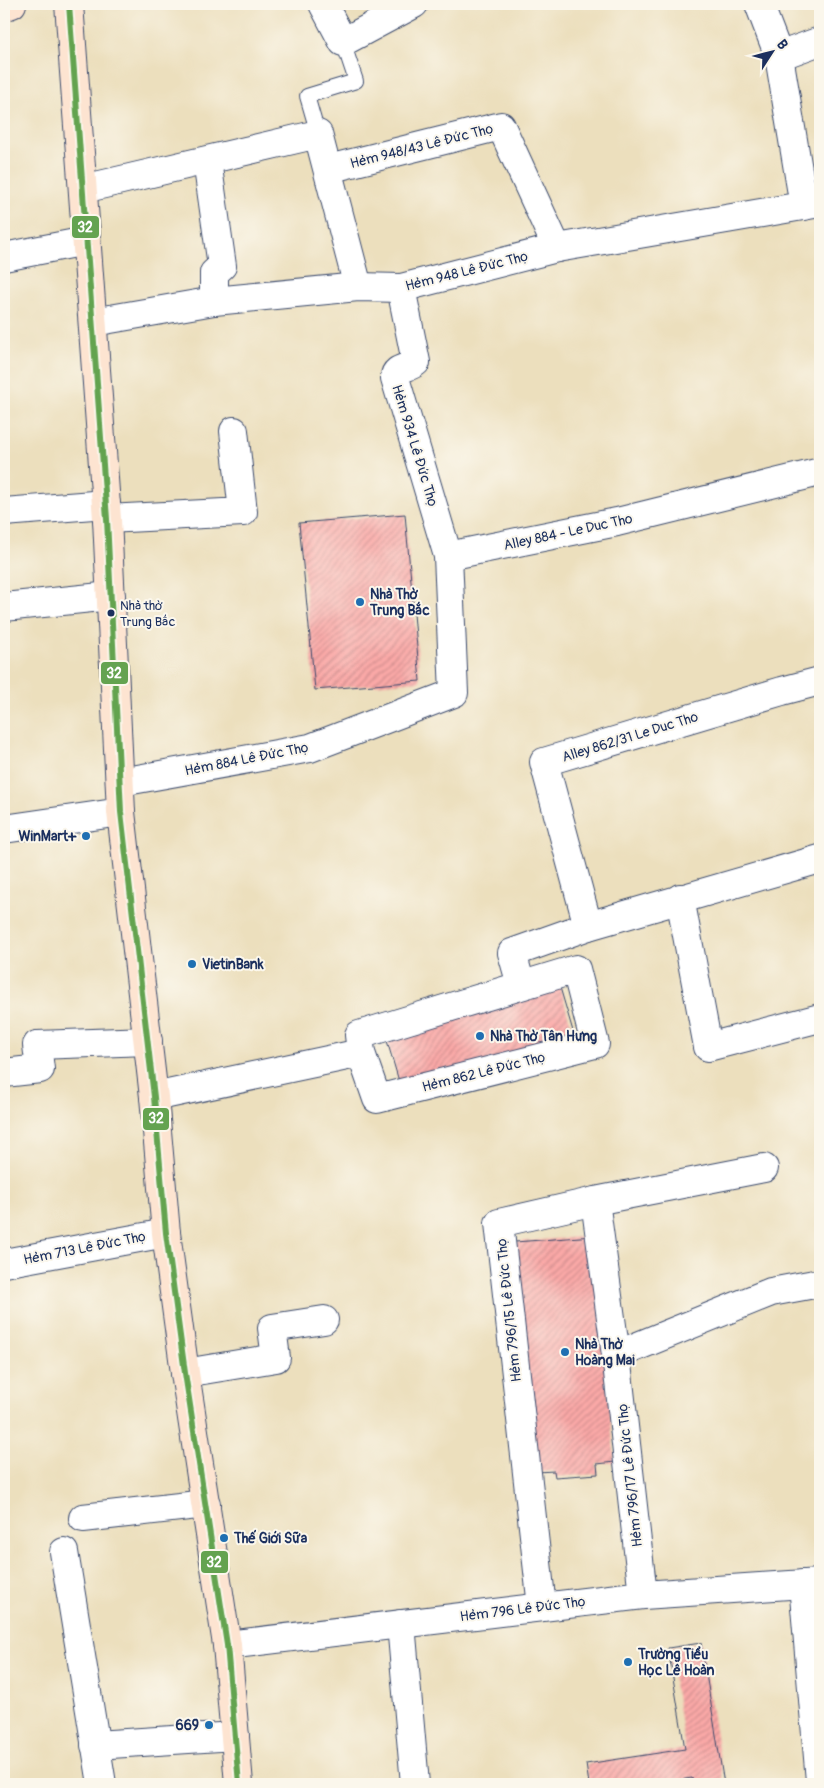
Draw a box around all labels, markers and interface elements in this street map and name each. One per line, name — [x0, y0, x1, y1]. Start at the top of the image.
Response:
north arrow — [746, 28, 796, 78]
text: B — [773, 36, 791, 53]
street label: Hẻm 948/43 Lê Đức Thọ — [348, 120, 496, 172]
line badge: 32 — [71, 215, 100, 239]
text: 32 — [77, 219, 93, 236]
street label: Hẻm 948 Lê Đức Thọ — [404, 247, 530, 295]
street label: Hẻm 934 Lê Đức Thọ — [388, 383, 442, 509]
street label: Alley 884 - Le Duc Tho — [502, 510, 634, 554]
place label: Nhà Thờ Trung Bắc — [369, 586, 430, 619]
marker: Nhà Thờ Trung Bắc — [354, 596, 366, 608]
place label: Nhà thờ Trung Bắc — [120, 598, 176, 630]
marker: Nhà thờ Trung Bắc — [106, 608, 116, 618]
line badge: 32 — [100, 661, 129, 685]
text: 32 — [106, 665, 122, 682]
street label: Alley 862/31 Le Duc Tho — [560, 708, 701, 766]
street label: Hẻm 884 Lê Đức Thọ — [183, 739, 311, 779]
place label: WinMart+ — [19, 828, 77, 845]
marker: WinMart+ — [80, 830, 92, 842]
place label: VietinBank — [202, 956, 264, 973]
marker: VietinBank — [186, 958, 198, 970]
place label: Nhà Thờ Tân Hưng — [490, 1028, 597, 1045]
marker: Nhà Thờ Tân Hưng — [474, 1030, 486, 1042]
street label: Hẻm 862 Lê Đức Thọ — [420, 1048, 548, 1096]
line badge: 32 — [142, 1107, 170, 1131]
text: 32 — [148, 1110, 164, 1127]
street label: Hẻm 713 Lê Đức Thọ — [22, 1228, 148, 1268]
street label: Hẻm 796/15 Lê Đức Thọ — [493, 1237, 525, 1383]
place label: Nhà Thờ Hoàng Mai — [575, 1336, 635, 1369]
marker: Nhà Thờ Hoàng Mai — [559, 1346, 571, 1358]
street label: Hẻm 796/17 Lê Đức Thọ — [614, 1402, 646, 1548]
place label: Thế Giới Sữa — [233, 1529, 308, 1547]
marker: Thế Giới Sữa — [218, 1532, 230, 1544]
line badge: 32 — [200, 1550, 229, 1574]
text: 32 — [206, 1554, 222, 1571]
street label: Hẻm 796 Lê Đức Thọ — [459, 1593, 587, 1625]
place label: Trường Tiểu Học Lê Hoàn — [637, 1646, 715, 1679]
marker: Trường Tiểu Học Lê Hoàn — [622, 1656, 634, 1668]
place label: 669 — [175, 1717, 199, 1734]
marker: 669 — [203, 1719, 215, 1731]

